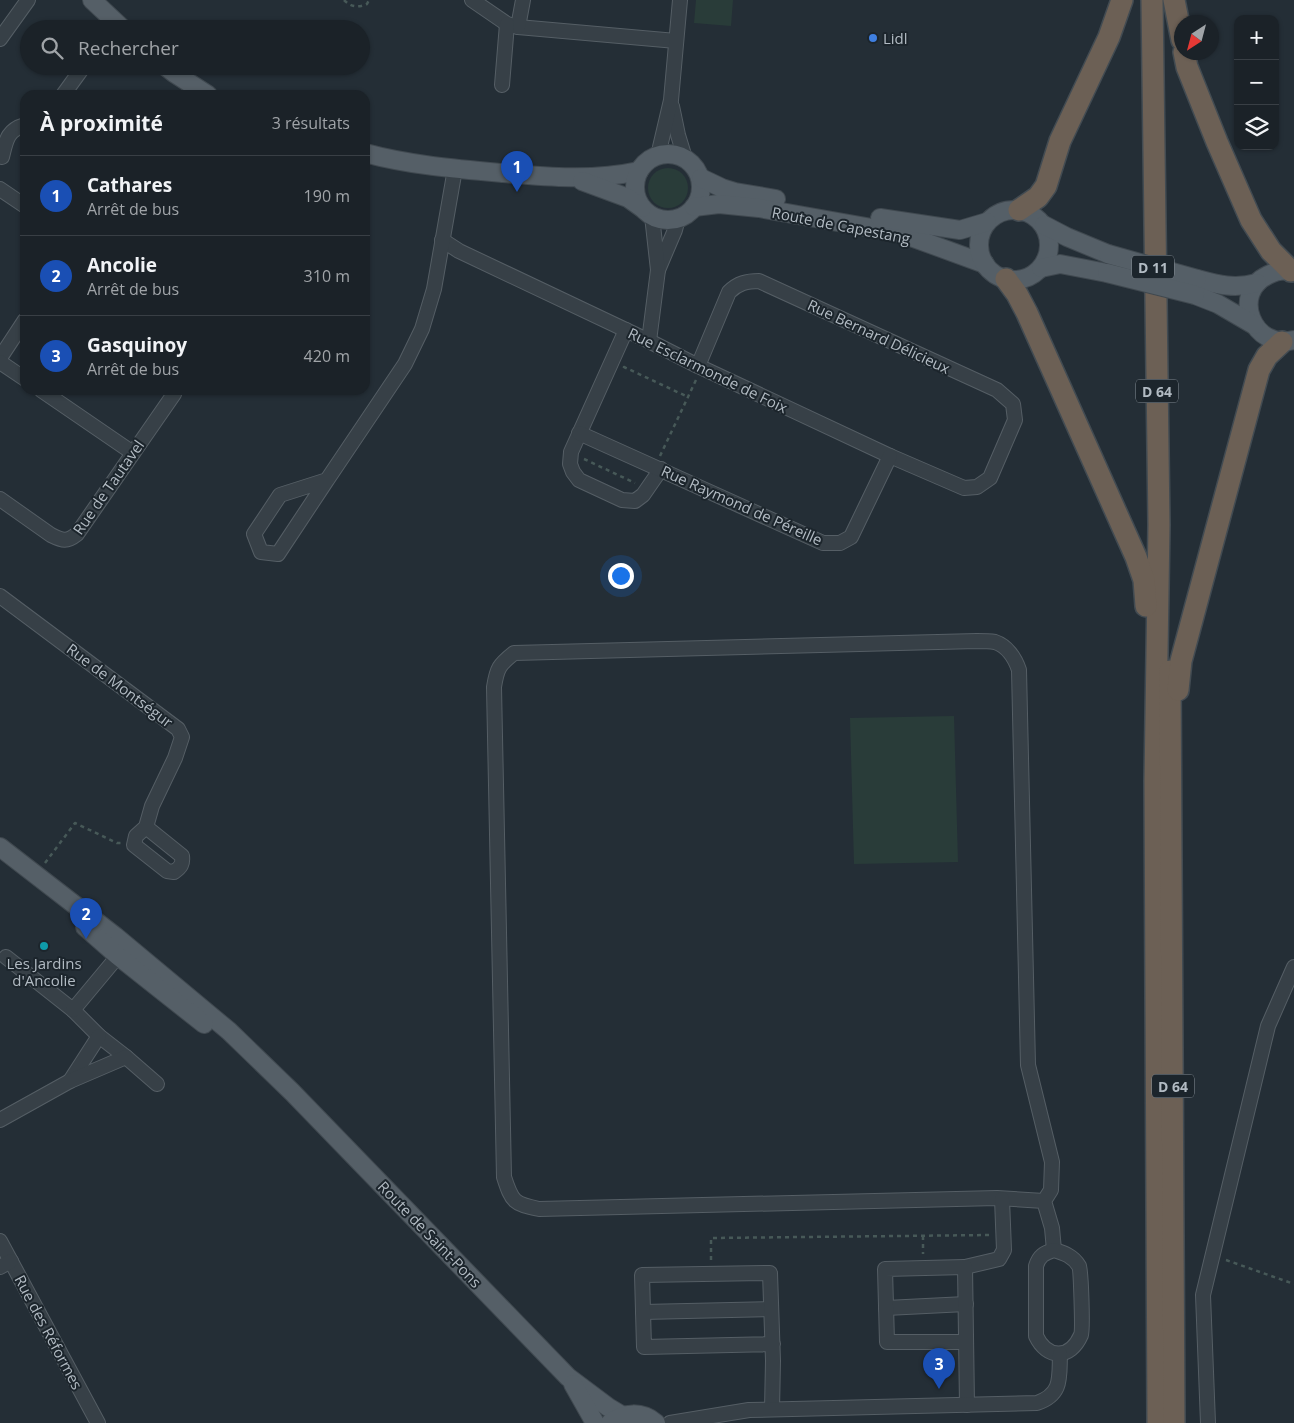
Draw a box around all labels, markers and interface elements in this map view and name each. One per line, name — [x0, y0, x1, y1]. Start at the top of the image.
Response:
north arrow — [1174, 15, 1219, 60]
map controls — [1234, 15, 1279, 150]
button: + — [1234, 15, 1279, 60]
search box — [20, 20, 370, 75]
place label: Lidl — [883, 28, 908, 48]
marker: Lidl — [867, 32, 879, 44]
icon: search — [38, 34, 66, 62]
text: Rechercher — [78, 35, 179, 61]
button: − — [1234, 60, 1279, 105]
button: layers — [1234, 105, 1279, 150]
text: À proximité — [40, 109, 163, 137]
text: 3 résultats — [272, 112, 350, 134]
pin: 1 — [501, 151, 533, 192]
text: Cathares — [87, 172, 172, 198]
text: 1 — [51, 185, 61, 207]
text: 190 m — [304, 185, 350, 207]
text: Arrêt de bus — [87, 198, 179, 220]
street label: Route de Capestang — [770, 202, 912, 248]
text: Ancolie — [87, 252, 157, 278]
road number: D 11 — [1132, 256, 1174, 278]
text: 2 — [51, 265, 61, 287]
text: 310 m — [304, 265, 350, 287]
text: Arrêt de bus — [87, 278, 179, 300]
street label: Rue Bernard Délicieux — [804, 294, 954, 378]
street label: Rue Esclarmonde de Foix — [625, 323, 791, 417]
text: Gasquinoy — [87, 332, 187, 358]
text: 3 — [51, 345, 61, 367]
text: 420 m — [304, 345, 350, 367]
text: Arrêt de bus — [87, 358, 179, 380]
road number: D 64 — [1136, 380, 1178, 402]
street label: Rue de Tautavel — [68, 436, 148, 538]
street label: Rue Raymond de Péreille — [658, 460, 826, 550]
your location — [608, 563, 634, 589]
street label: Rue de Montségur — [63, 638, 177, 732]
pin: 2 — [70, 898, 102, 939]
marker: Les Jardins d'Ancolie — [38, 940, 50, 952]
place label: Les Jardins d'Ancolie — [6, 953, 82, 990]
road number: D 64 — [1152, 1074, 1194, 1098]
street label: Route de Saint-Pons — [374, 1176, 486, 1292]
street label: Rue des Réformes — [10, 1271, 88, 1393]
pin: 3 — [923, 1348, 955, 1389]

